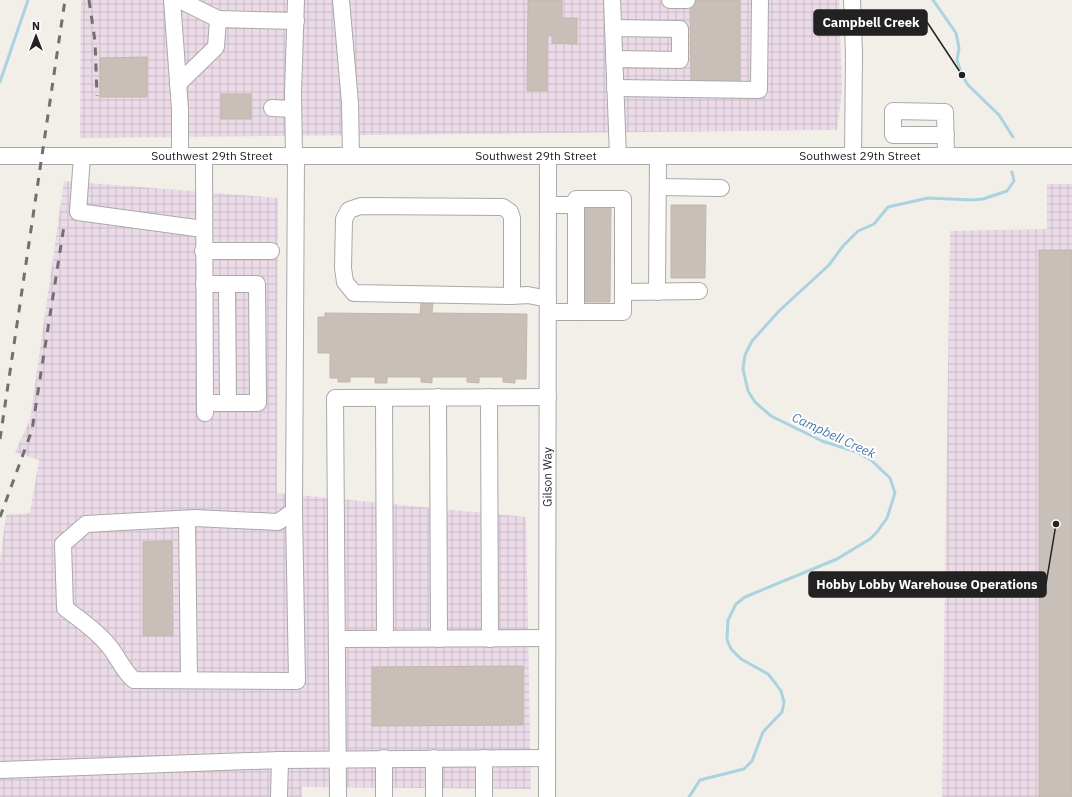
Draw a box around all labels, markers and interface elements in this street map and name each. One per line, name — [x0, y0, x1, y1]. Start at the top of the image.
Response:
callout: Campbell Creek — [814, 10, 927, 35]
text: Campbell Creek — [822, 14, 920, 31]
north arrow — [16, 16, 56, 56]
text: N — [32, 19, 40, 33]
street label: Southwest 29th Street — [151, 148, 273, 163]
street label: Southwest 29th Street — [475, 148, 597, 163]
street label: Southwest 29th Street — [799, 148, 921, 163]
water label: Campbell Creek — [789, 409, 878, 462]
street label: Gilson Way — [539, 447, 555, 507]
callout: Hobby Lobby Warehouse Operations — [809, 572, 1046, 597]
text: Hobby Lobby Warehouse Operations — [816, 576, 1038, 593]

